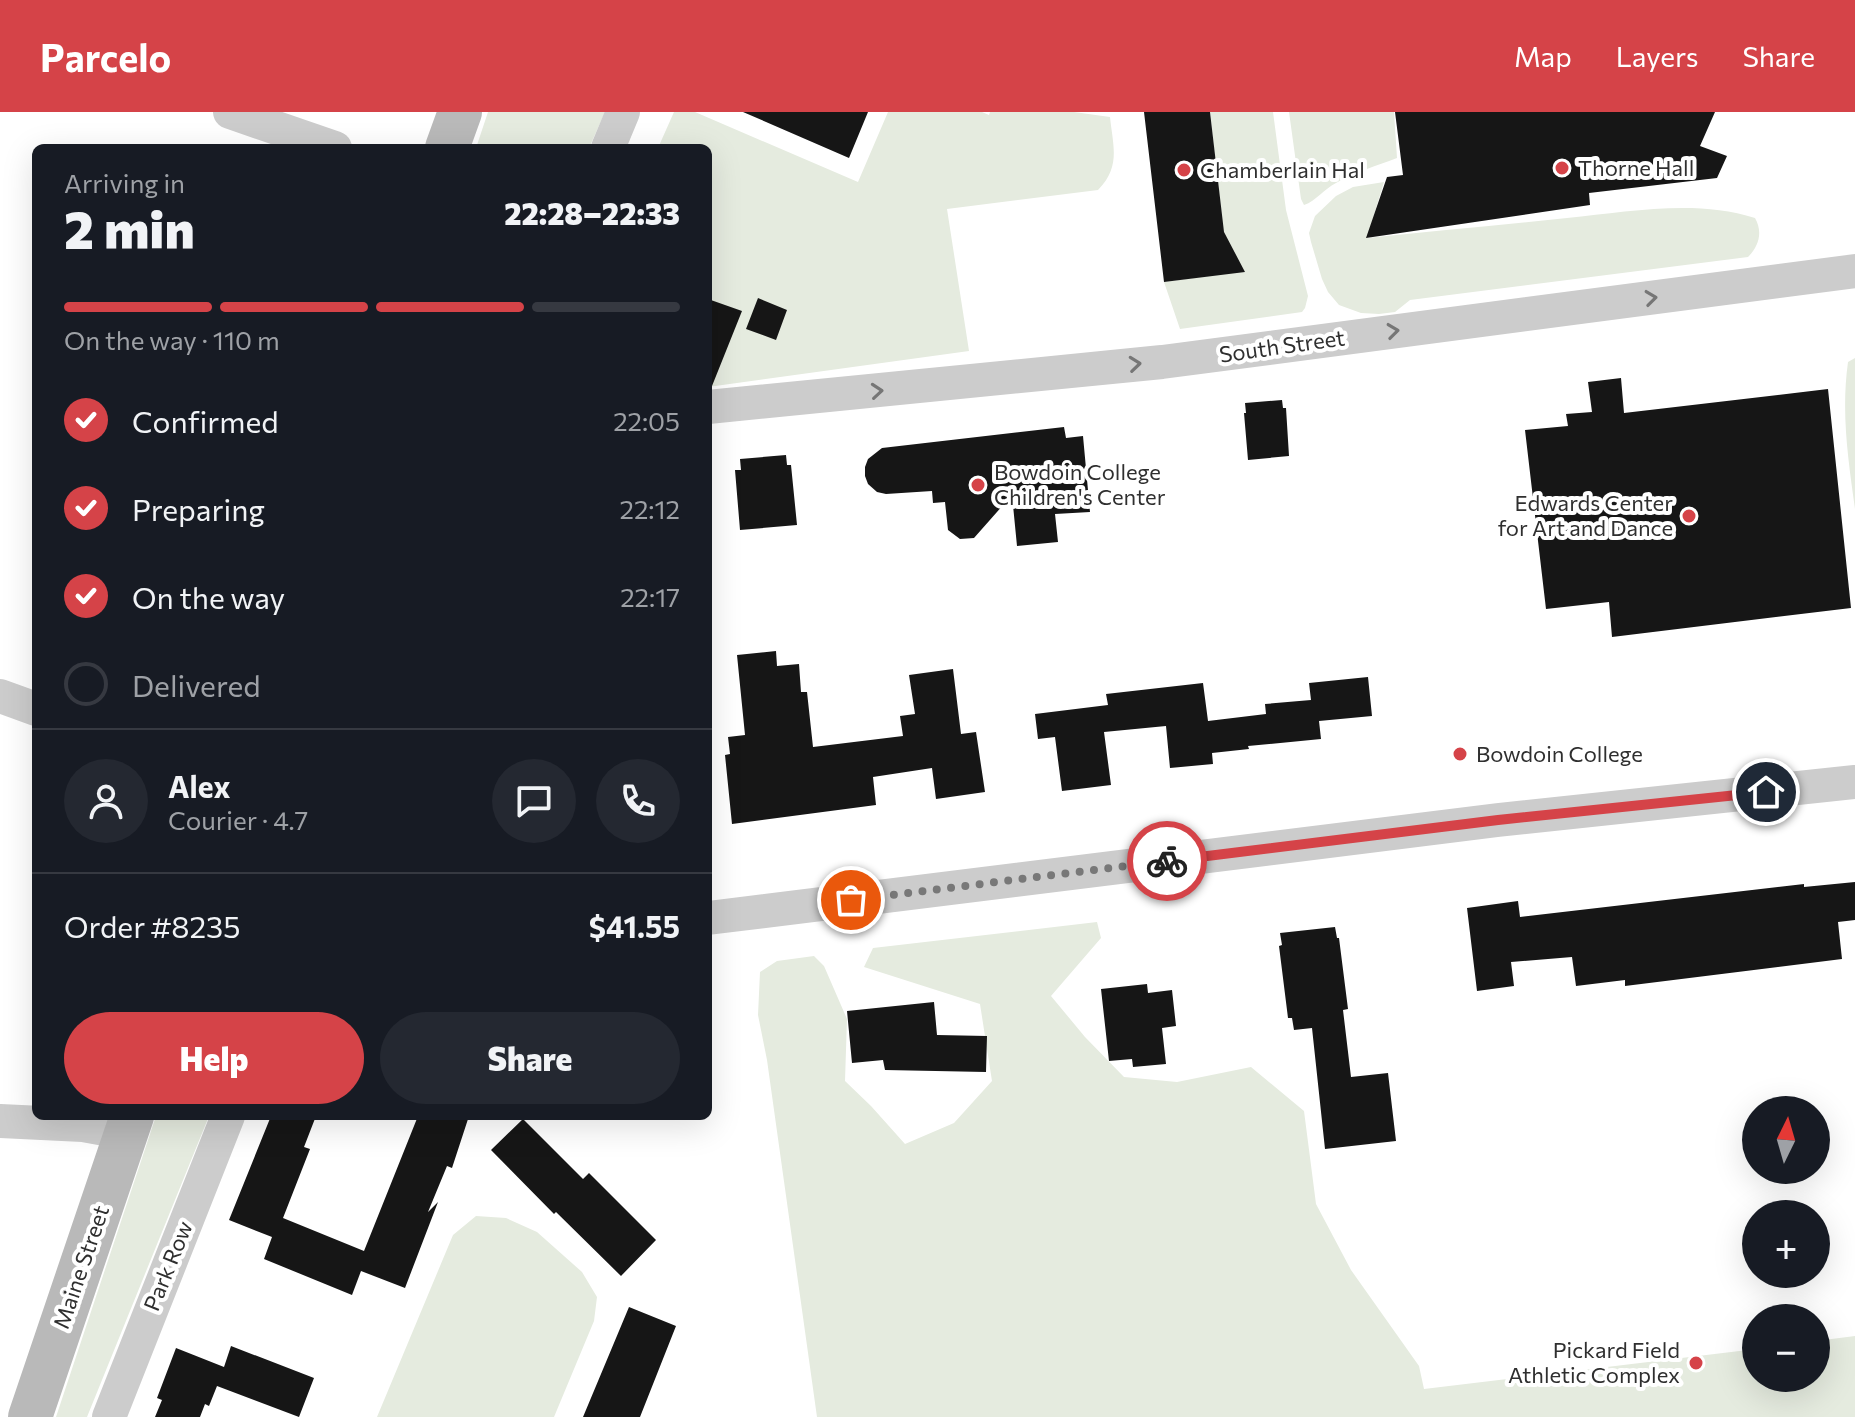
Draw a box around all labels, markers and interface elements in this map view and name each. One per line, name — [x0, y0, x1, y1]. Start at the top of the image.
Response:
text: Parcelo — [40, 33, 171, 80]
text: Map — [1514, 39, 1572, 73]
text: Layers — [1616, 39, 1698, 73]
text: Share — [1742, 39, 1815, 73]
place label: Thorne Hall — [1578, 154, 1694, 181]
place label: Chamberlain Hal — [1200, 156, 1365, 183]
marker: Thorne Hall — [1553, 159, 1571, 177]
marker: Chamberlain Hal — [1175, 161, 1193, 179]
text: Arriving in — [64, 167, 185, 198]
text: 22:28–22:33 — [504, 194, 680, 231]
text: 2 min — [64, 196, 195, 260]
one-way arrow — [1645, 289, 1658, 306]
street label: South Street — [1217, 323, 1346, 368]
one-way arrow — [1386, 323, 1400, 340]
text: On the way · 110 m — [64, 324, 280, 355]
one-way arrow — [1129, 356, 1142, 373]
one-way arrow — [871, 382, 884, 399]
icon: check — [64, 398, 108, 442]
text: Confirmed — [132, 402, 279, 439]
text: 22:05 — [613, 405, 680, 436]
place label: Bowdoin College Children's Center — [994, 458, 1166, 510]
marker: Bowdoin College Children's Center — [969, 476, 987, 494]
icon: check — [64, 486, 108, 530]
place label: Edwards Center for Art and Dance — [1498, 489, 1673, 541]
text: Preparing — [132, 490, 265, 527]
text: 22:12 — [619, 493, 680, 524]
marker: Edwards Center for Art and Dance — [1680, 507, 1698, 525]
icon: check — [64, 574, 108, 618]
text: On the way — [132, 578, 285, 615]
text: 22:17 — [620, 581, 680, 612]
text: Delivered — [132, 666, 261, 703]
place label: Bowdoin College — [1476, 740, 1643, 767]
marker: Bowdoin College — [1451, 745, 1469, 763]
pin — [1732, 758, 1800, 826]
button: person — [64, 759, 148, 843]
button: chat — [492, 759, 576, 843]
button: phone — [596, 759, 680, 843]
text: Alex — [168, 767, 231, 804]
icon: home — [1744, 770, 1788, 814]
text: Courier · 4.7 — [168, 804, 308, 835]
courier — [1127, 821, 1207, 901]
icon: bike — [1145, 839, 1189, 883]
pin — [817, 866, 885, 934]
icon: bag — [829, 878, 873, 922]
text: Order #8235 — [64, 907, 240, 944]
text: $41.55 — [589, 907, 680, 944]
button: Help — [64, 1012, 364, 1104]
button: Share — [380, 1012, 680, 1104]
north arrow — [1742, 1096, 1830, 1184]
map controls — [1742, 1096, 1830, 1392]
button: + — [1742, 1200, 1830, 1288]
street label: Maine Street — [47, 1202, 114, 1332]
street label: Park Row — [137, 1217, 198, 1315]
button: − — [1742, 1304, 1830, 1392]
place label: Pickard Field Athletic Complex — [1508, 1336, 1680, 1388]
marker: Pickard Field Athletic Complex — [1687, 1354, 1705, 1372]

